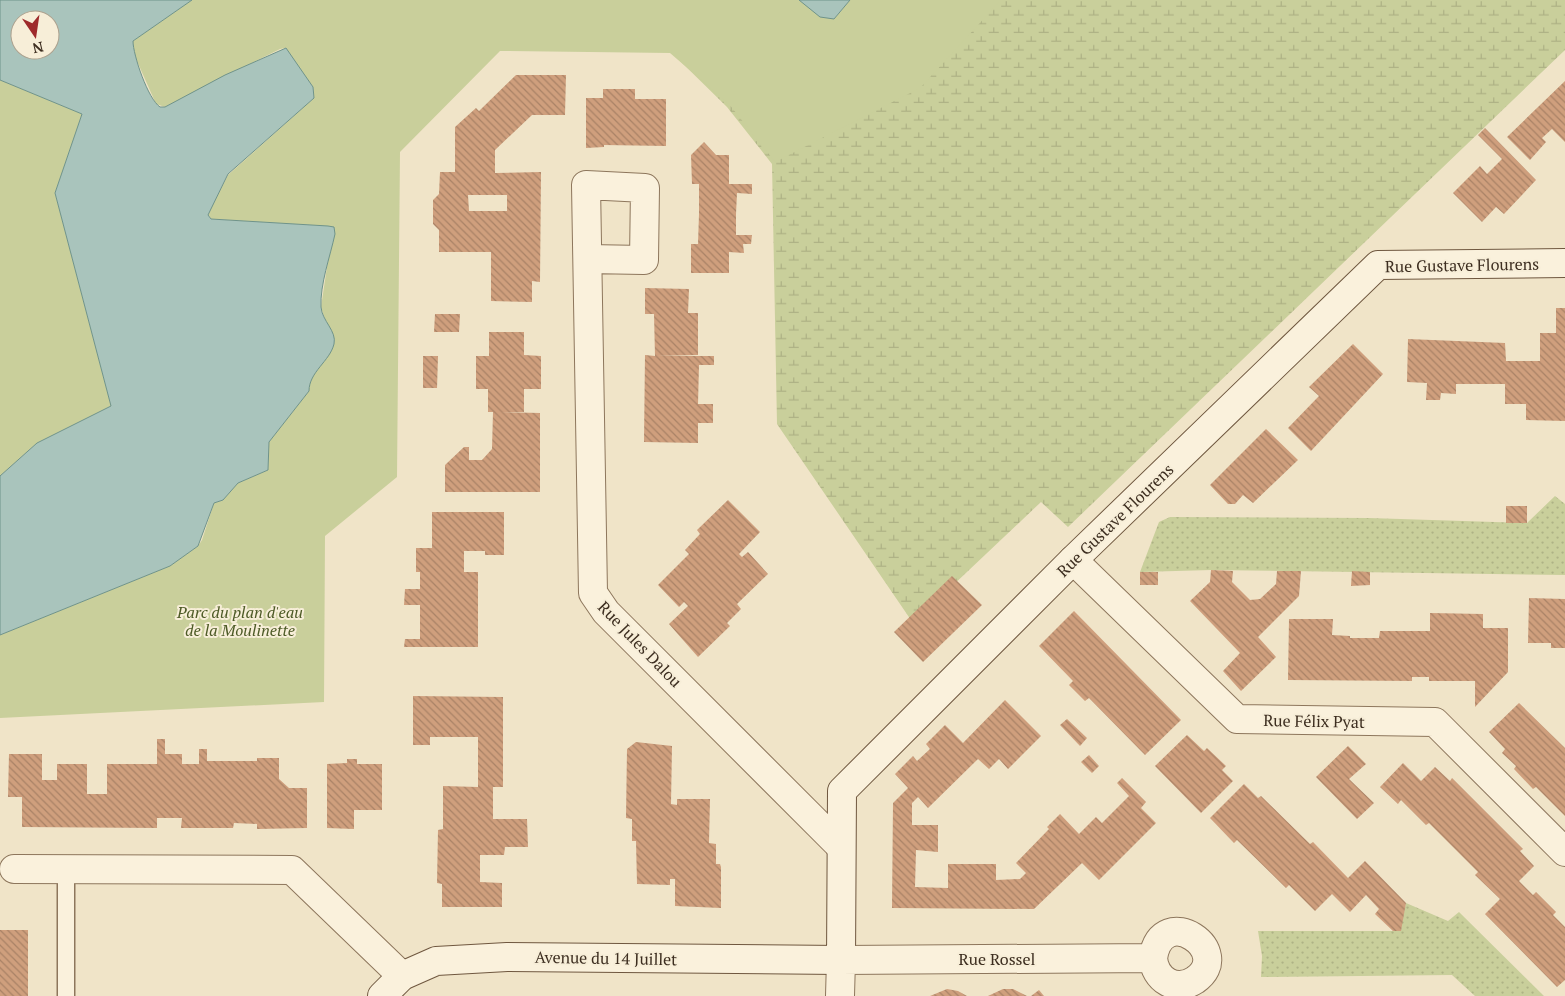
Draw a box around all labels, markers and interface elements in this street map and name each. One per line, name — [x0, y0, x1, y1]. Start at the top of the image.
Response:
north arrow — [10, 10, 60, 60]
text: N — [30, 38, 45, 59]
street label: Rue Gustave Flourens — [1385, 253, 1539, 277]
street label: Rue Gustave Flourens — [1052, 458, 1178, 582]
street label: Rue Jules Dalou — [593, 596, 687, 692]
park label: Parc du plan d'eau de la Moulinette — [176, 601, 303, 641]
street label: Rue Félix Pyat — [1263, 709, 1365, 733]
street label: Avenue du 14 Juillet — [535, 946, 677, 970]
street label: Rue Rossel — [959, 948, 1036, 970]

